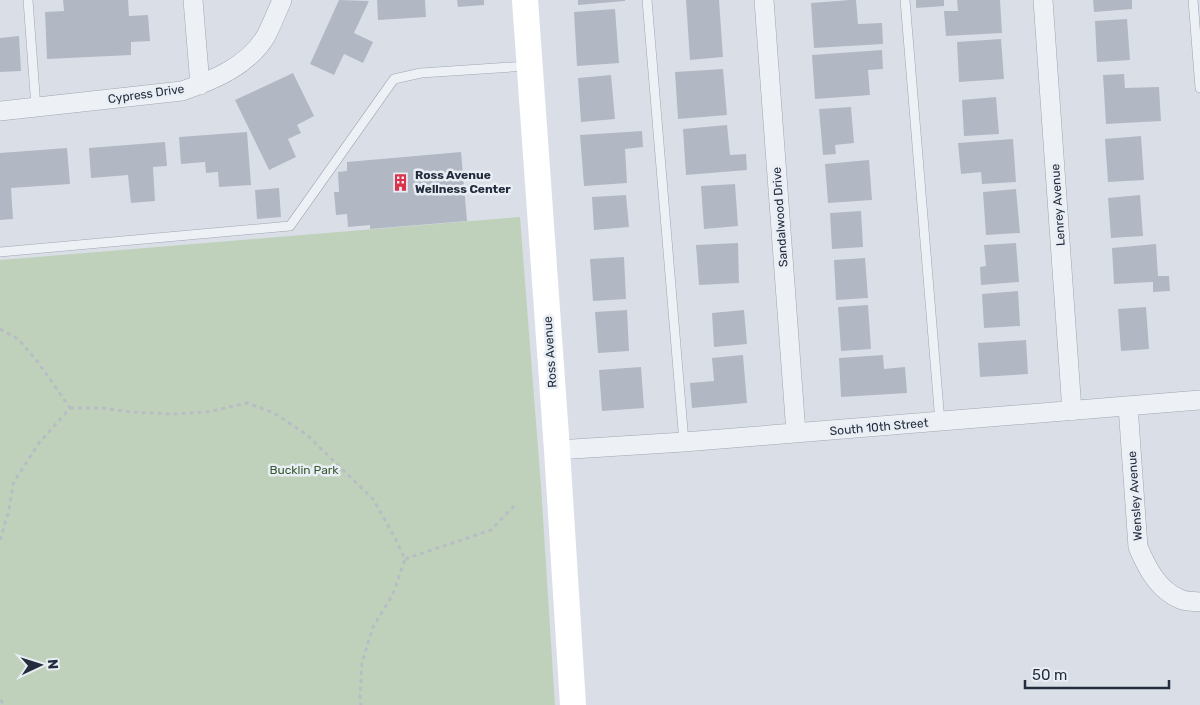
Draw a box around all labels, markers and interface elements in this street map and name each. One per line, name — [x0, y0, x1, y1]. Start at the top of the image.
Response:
street label: Cypress Drive — [107, 82, 185, 106]
street label: Lenrey Avenue — [1048, 163, 1068, 247]
street label: Sandalwood Drive — [770, 166, 790, 267]
place label: Ross Avenue Wellness Center — [415, 168, 511, 196]
building icon: Ross Avenue Wellness Center — [391, 172, 411, 192]
street label: Ross Avenue — [541, 316, 559, 388]
street label: South 10th Street — [829, 416, 929, 438]
street label: Wensley Avenue — [1125, 450, 1145, 541]
park label: Bucklin Park — [269, 463, 339, 477]
north arrow — [15, 640, 65, 690]
scale bar — [1025, 658, 1169, 690]
text: N — [44, 659, 61, 670]
text: 50 m — [1032, 666, 1067, 684]

